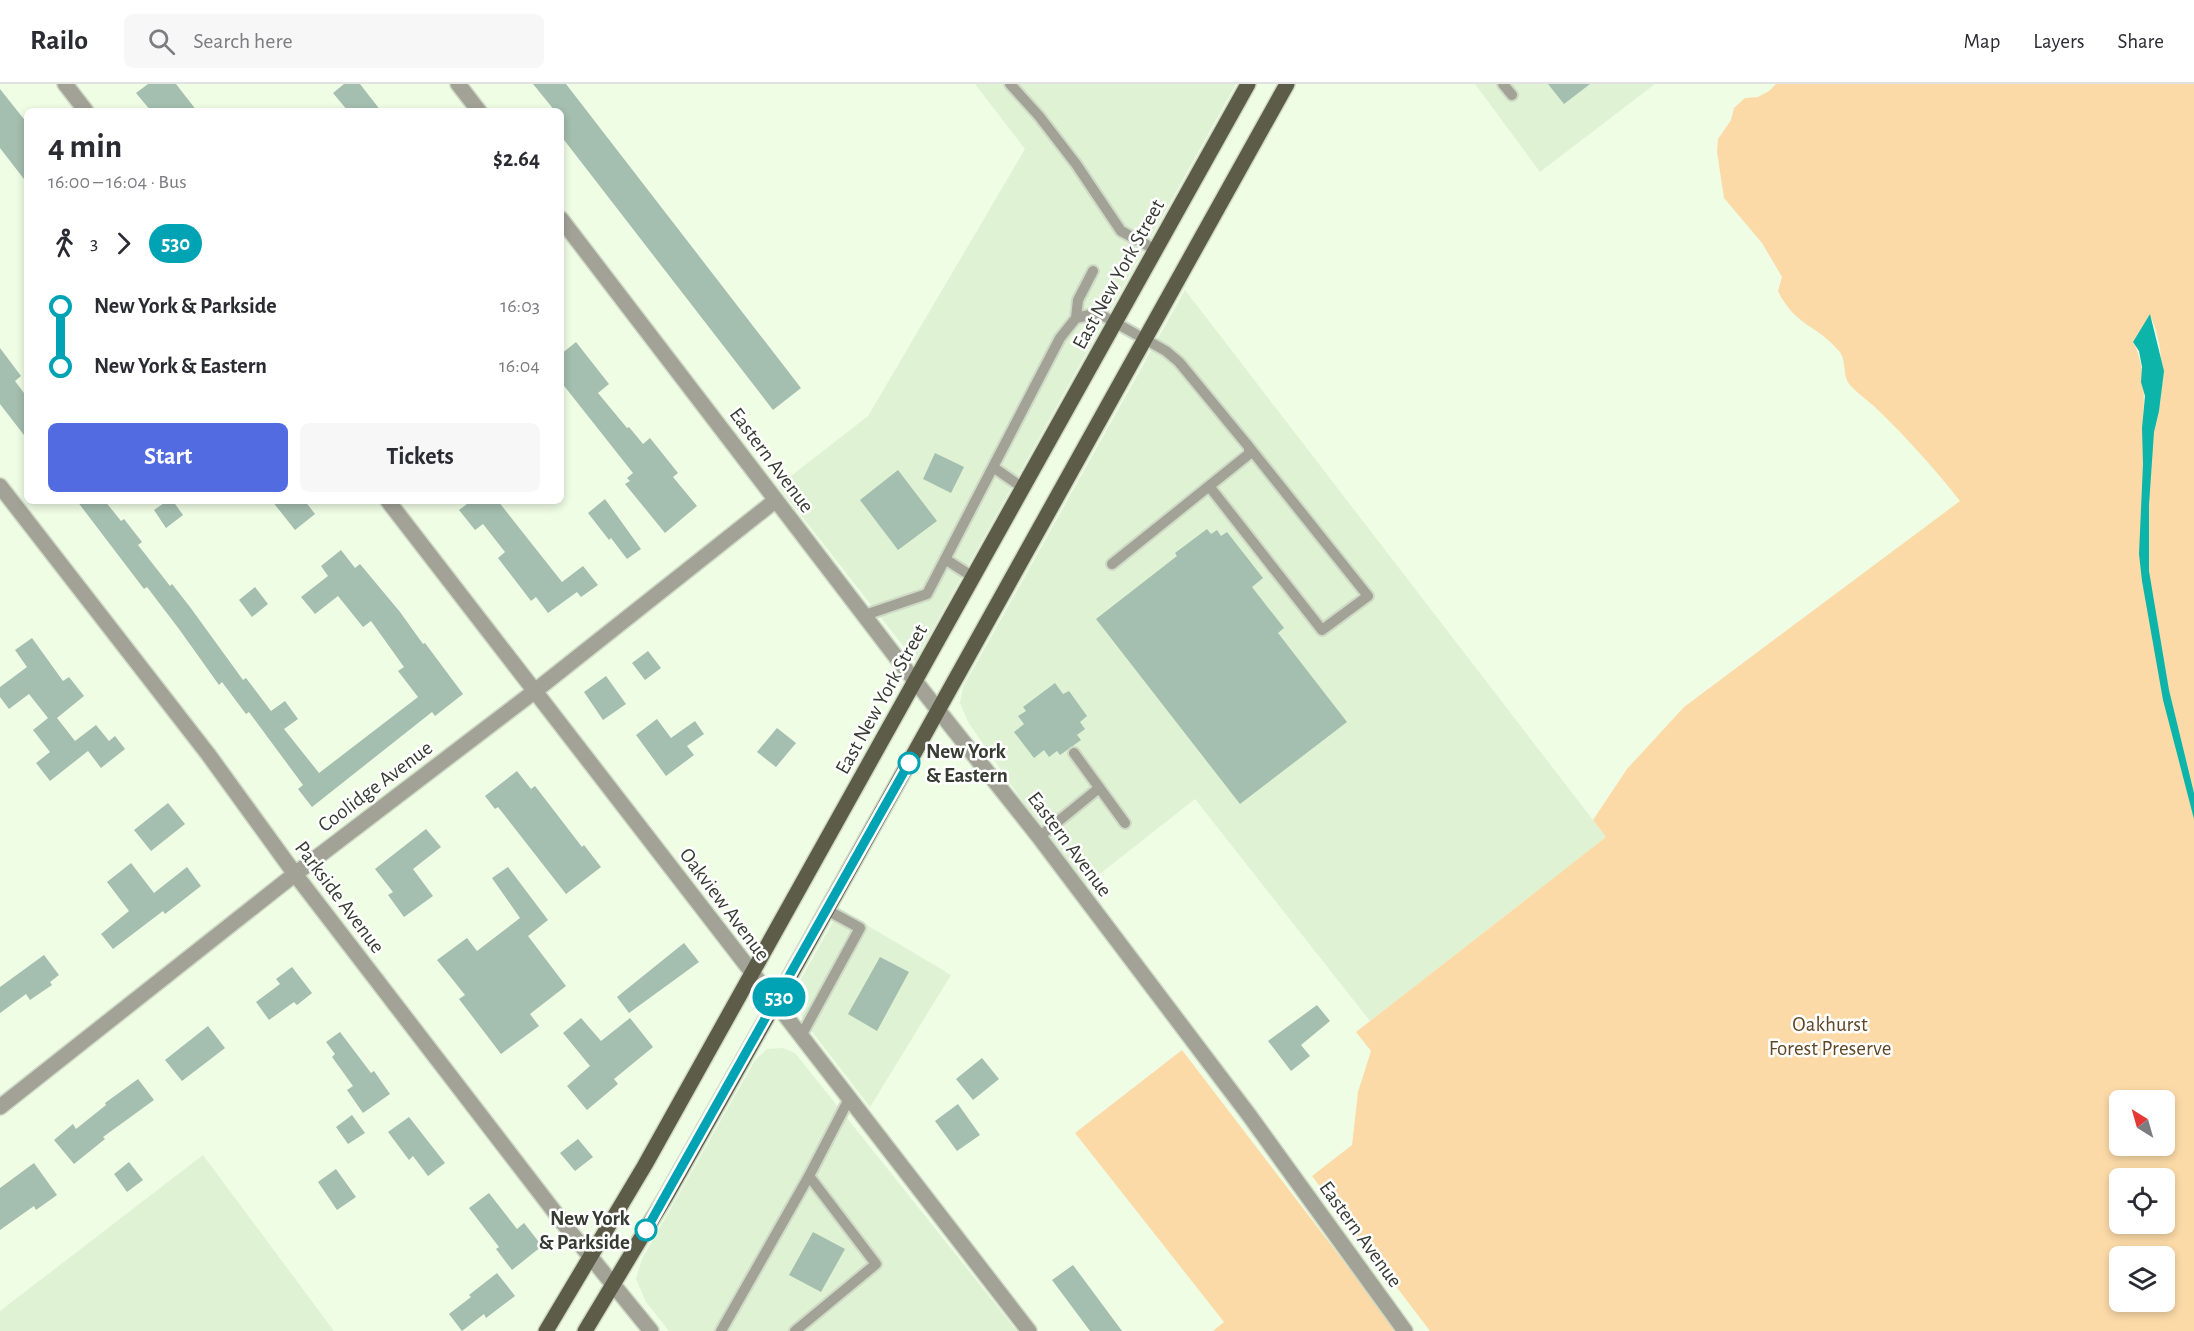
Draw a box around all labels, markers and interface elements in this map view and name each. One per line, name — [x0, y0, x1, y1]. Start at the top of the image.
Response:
search box — [124, 14, 544, 68]
icon: search — [145, 25, 178, 58]
text: Railo — [30, 27, 88, 55]
text: Search here — [193, 30, 293, 52]
text: Map — [1964, 31, 2000, 52]
text: Layers — [2033, 31, 2084, 52]
text: Share — [2117, 31, 2164, 52]
text: 4 min — [48, 131, 122, 164]
text: $2.64 — [493, 148, 540, 170]
text: 16:00 – 16:04 · Bus — [48, 172, 187, 192]
street label: East New York Street — [1069, 196, 1168, 353]
icon: walk — [48, 227, 81, 260]
icon: forward — [107, 227, 140, 260]
text: 3 — [90, 233, 98, 253]
text: 530 — [161, 233, 190, 254]
text: New York & Parkside — [94, 295, 277, 317]
text: 16:03 — [500, 296, 540, 316]
text: New York & Eastern — [94, 355, 267, 377]
text: 16:04 — [499, 356, 540, 376]
street label: Eastern Avenue — [725, 404, 818, 517]
button: Start — [48, 423, 288, 492]
button: Tickets — [300, 423, 540, 492]
street label: East New York Street — [832, 621, 931, 778]
street label: Coolidge Avenue — [314, 737, 436, 836]
place label: New York & Eastern — [926, 741, 1008, 786]
marker: New York & Eastern — [898, 752, 920, 774]
street label: Eastern Avenue — [1023, 788, 1116, 901]
street label: Parkside Avenue — [291, 837, 388, 957]
street label: Oakview Avenue — [676, 844, 774, 965]
line badge: 530 — [744, 978, 814, 1016]
text: 530 — [764, 987, 794, 1008]
park label: Oakhurst Forest Preserve — [1769, 1014, 1891, 1059]
north arrow — [2109, 1090, 2175, 1156]
map controls — [2109, 1090, 2175, 1312]
button: locate — [2109, 1168, 2175, 1234]
street label: Eastern Avenue — [1315, 1177, 1406, 1291]
place label: New York & Parkside — [539, 1208, 631, 1253]
marker: New York & Parkside — [635, 1219, 657, 1241]
button: layers — [2109, 1246, 2175, 1312]

